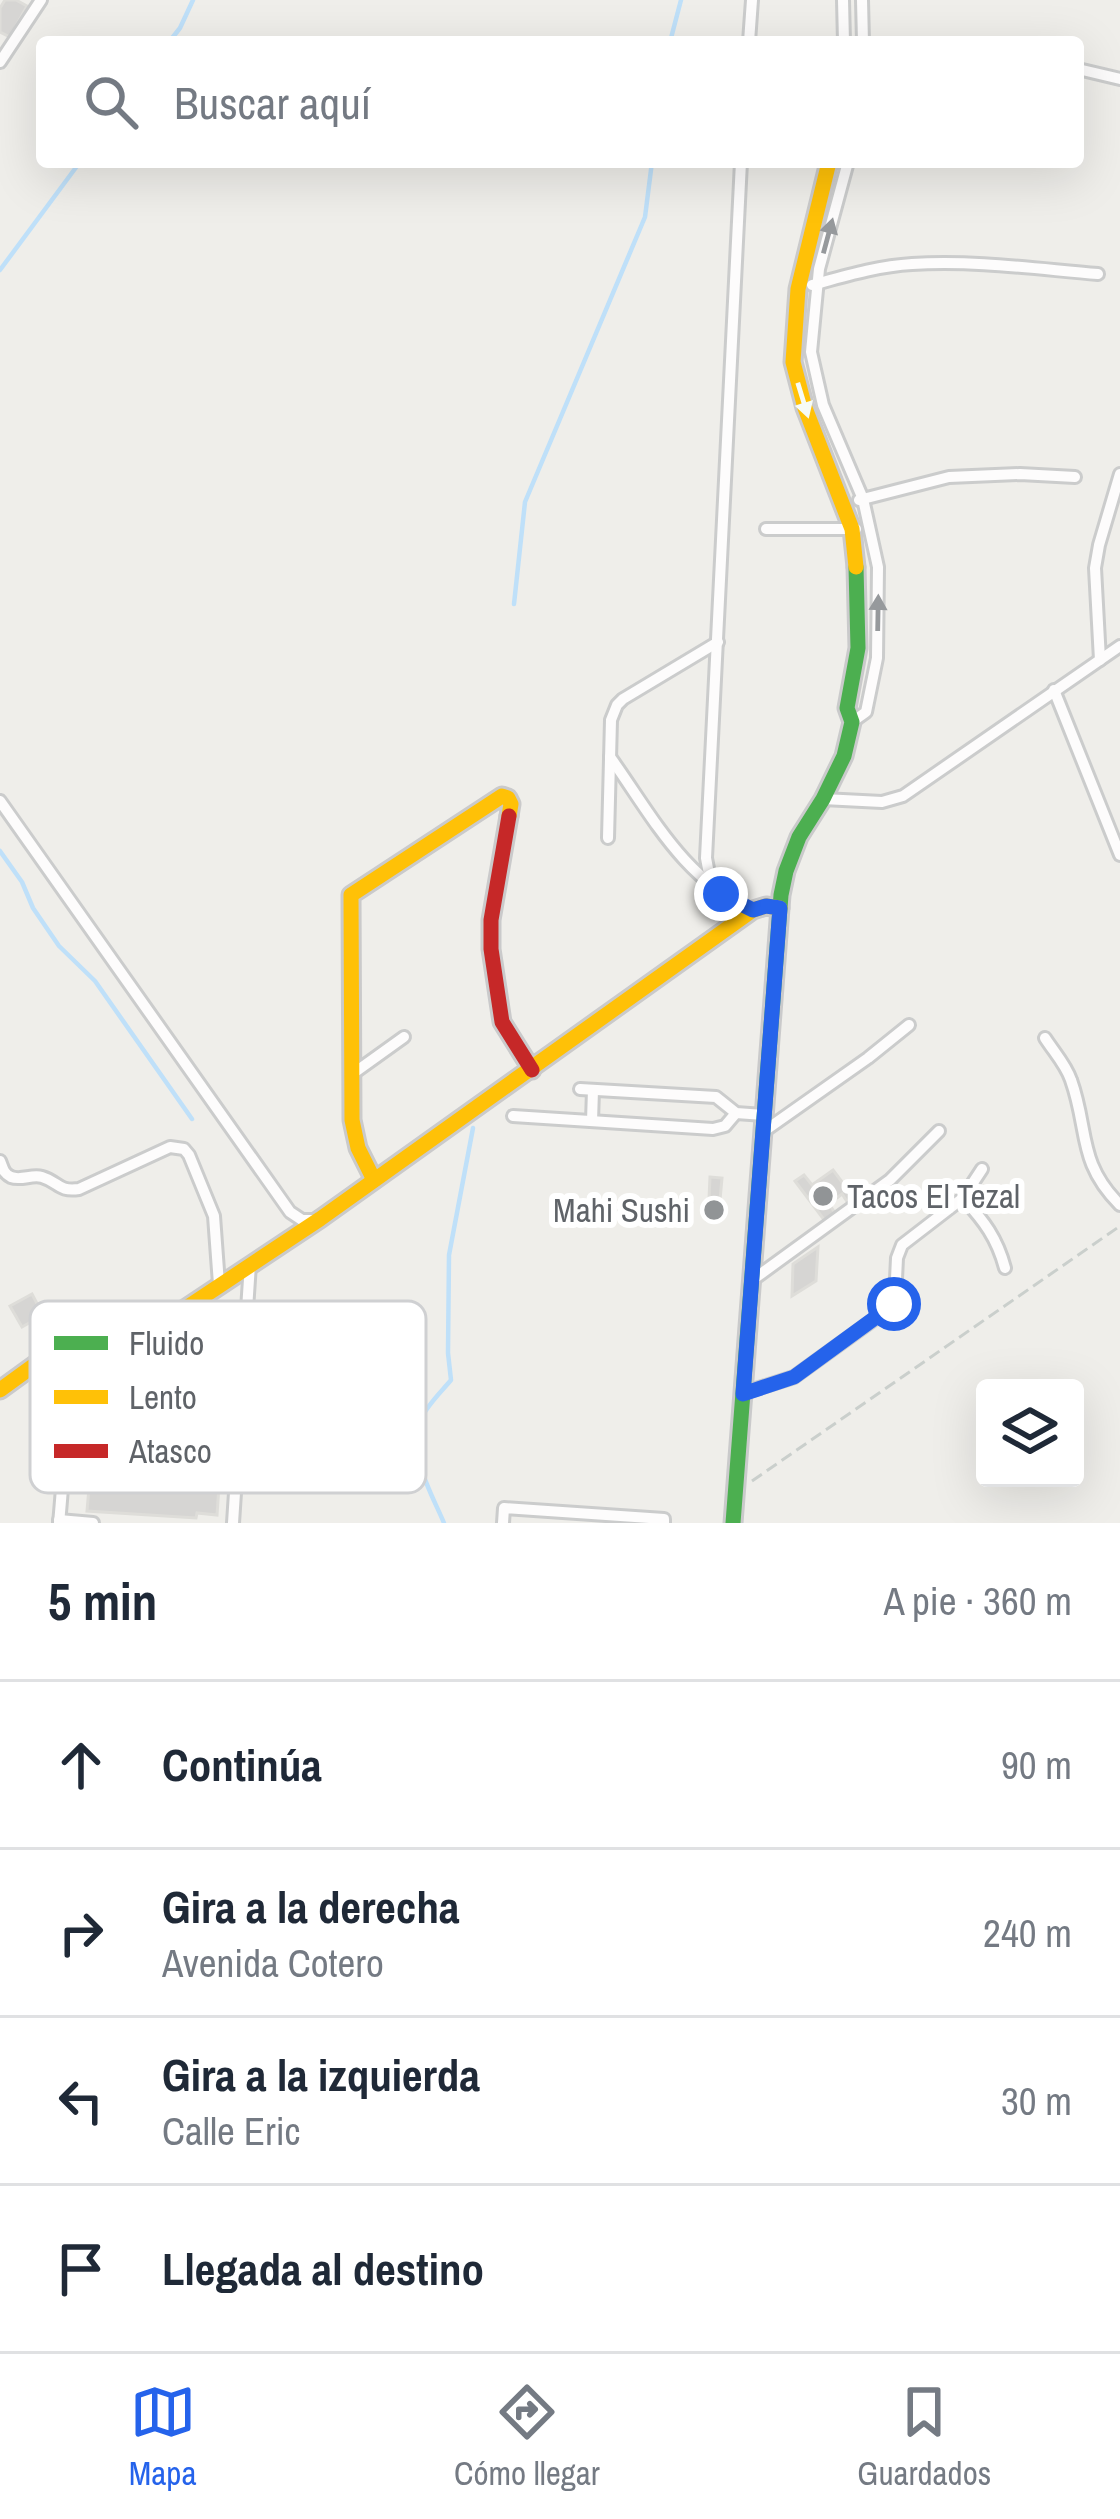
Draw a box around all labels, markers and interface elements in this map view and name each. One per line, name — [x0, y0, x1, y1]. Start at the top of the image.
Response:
search box — [36, 36, 1084, 168]
icon: search — [78, 69, 144, 135]
text: Buscar aquí — [174, 72, 371, 133]
one-way arrow — [819, 217, 838, 254]
one-way arrow — [795, 382, 813, 419]
one-way arrow — [869, 593, 888, 631]
route end — [694, 867, 748, 921]
place label: Tacos El Tezal — [847, 1174, 1020, 1218]
marker: Tacos El Tezal — [810, 1183, 836, 1209]
place label: Mahi Sushi — [553, 1188, 690, 1232]
marker: Mahi Sushi — [701, 1197, 727, 1223]
route start — [867, 1277, 921, 1331]
legend — [30, 1301, 426, 1493]
text: Fluido — [129, 1321, 204, 1365]
text: Lento — [129, 1375, 197, 1419]
map controls — [976, 1379, 1084, 1487]
button: layers — [976, 1379, 1084, 1487]
text: Atasco — [128, 1429, 212, 1473]
text: 5 min — [48, 1567, 157, 1636]
text: A pie · 360 m — [884, 1575, 1072, 1627]
icon: ahead — [48, 1732, 114, 1798]
text: Continúa — [162, 1734, 322, 1795]
text: 90 m — [1001, 1739, 1072, 1791]
text: Gira a la derecha — [162, 1876, 459, 1937]
icon: right — [48, 1900, 114, 1966]
text: 240 m — [983, 1907, 1072, 1959]
text: Avenida Cotero — [162, 1937, 384, 1989]
text: Gira a la izquierda — [162, 2044, 480, 2105]
icon: left — [48, 2068, 114, 2134]
text: 30 m — [1001, 2075, 1072, 2127]
text: Calle Eric — [162, 2105, 301, 2157]
icon: arrive — [48, 2236, 114, 2302]
text: Llegada al destino — [162, 2238, 484, 2299]
tab: Mapa — [129, 2379, 196, 2495]
tab: Cómo llegar — [454, 2379, 600, 2495]
tab: Guardados — [857, 2379, 991, 2495]

